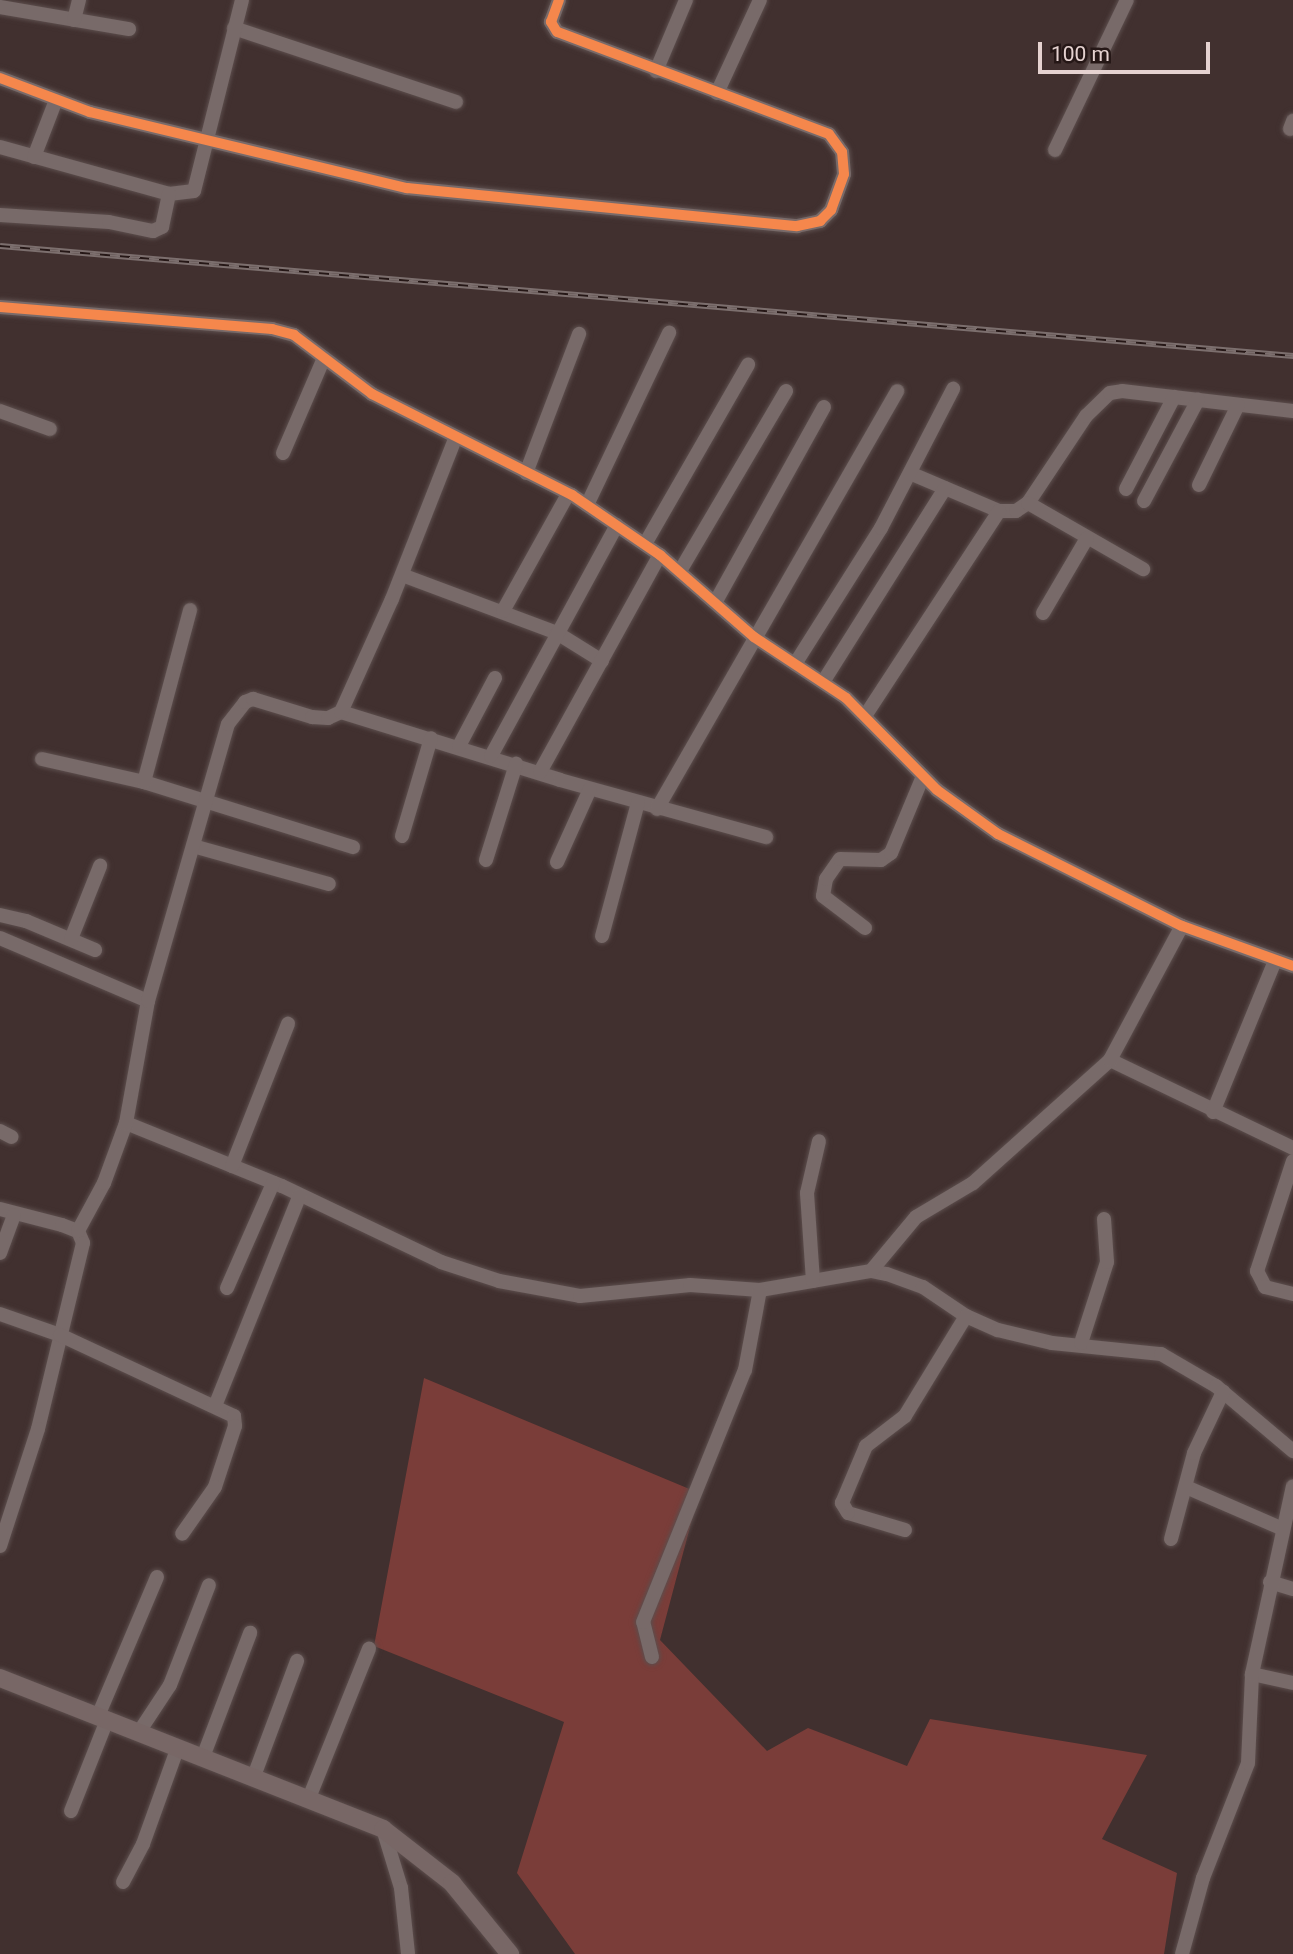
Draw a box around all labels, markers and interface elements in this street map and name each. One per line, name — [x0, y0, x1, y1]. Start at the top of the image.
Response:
scale bar — [1041, 28, 1212, 72]
text: 100 m — [1051, 42, 1110, 66]

